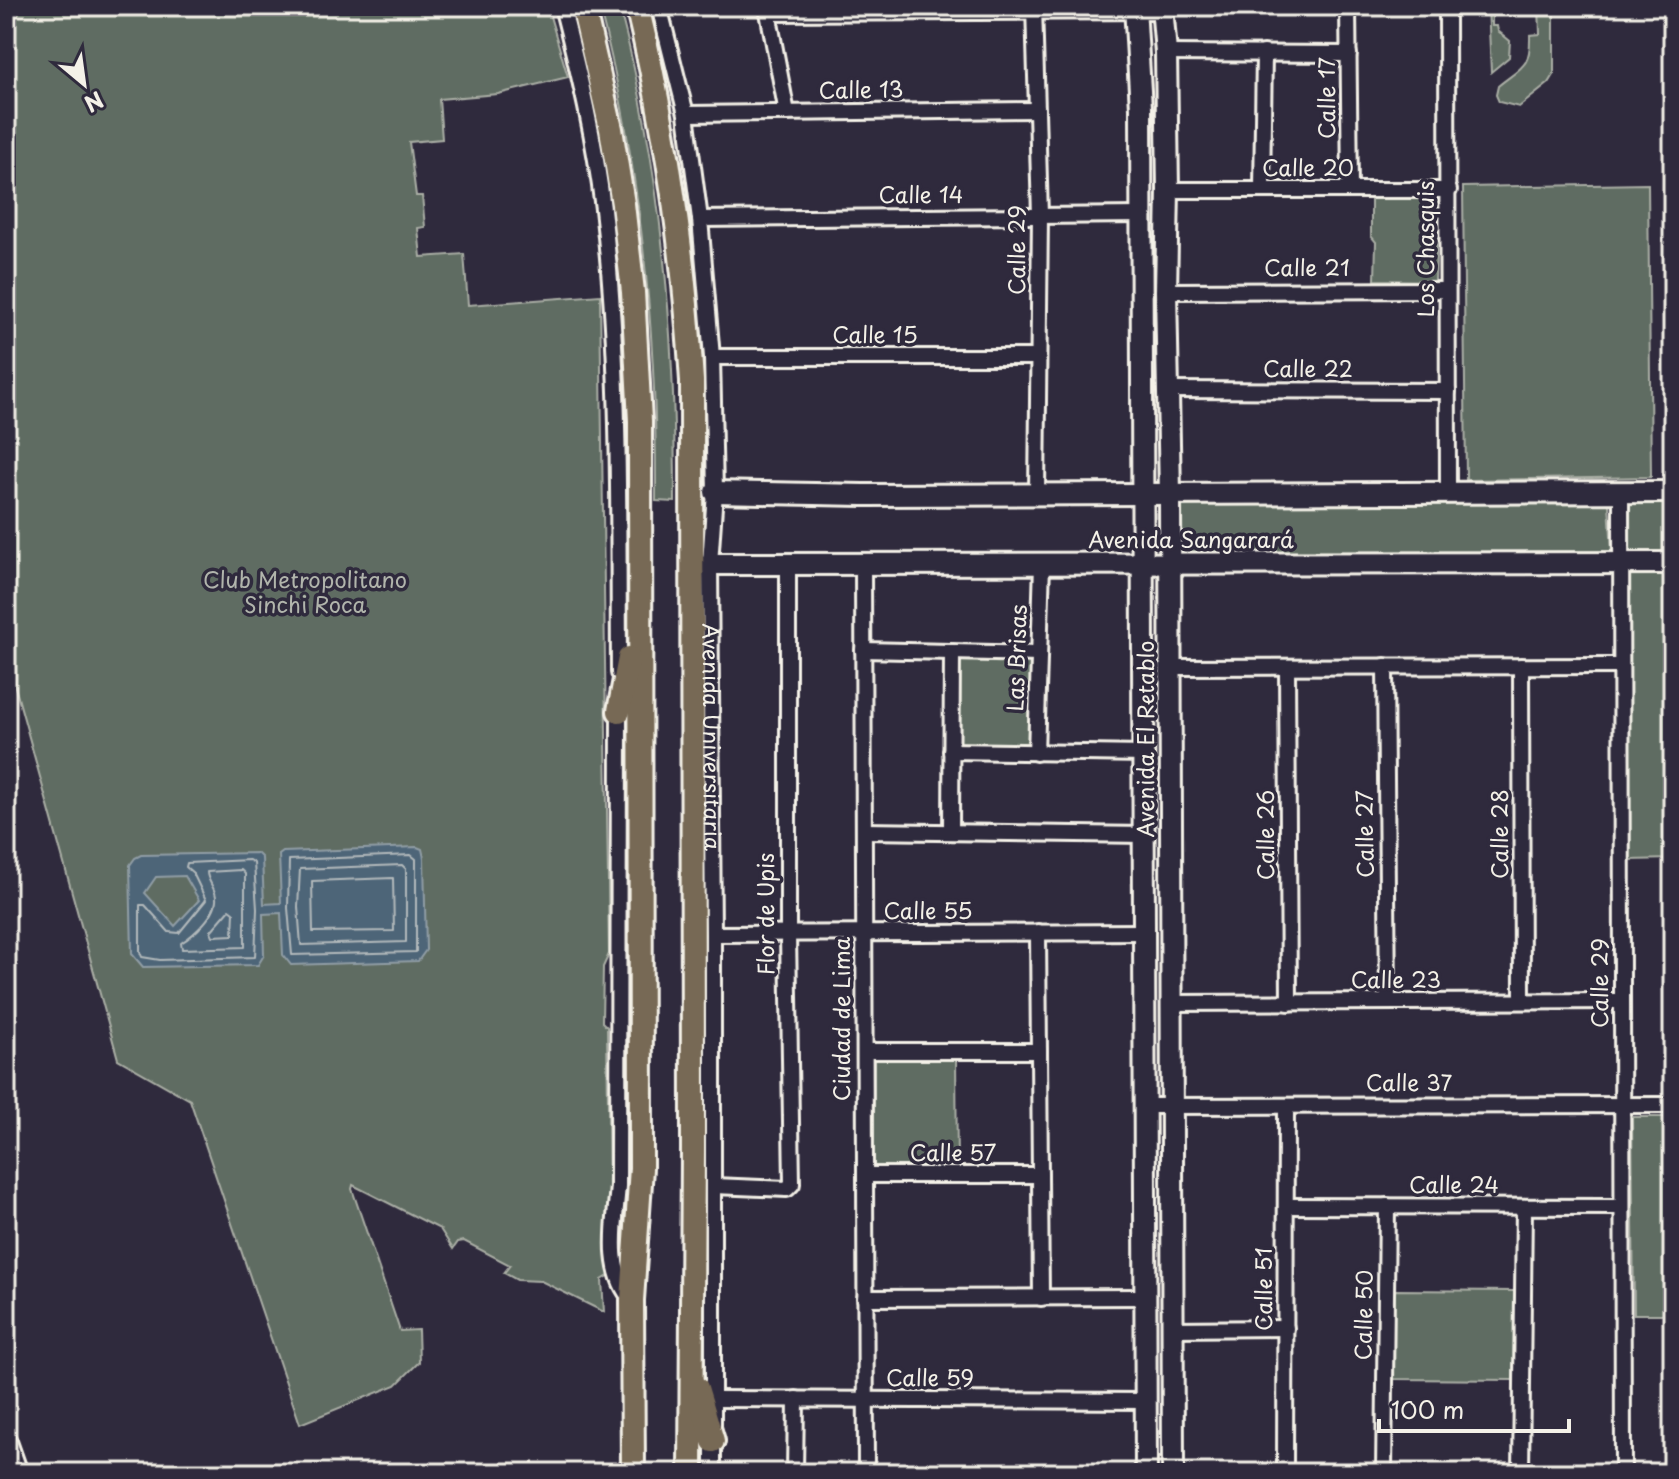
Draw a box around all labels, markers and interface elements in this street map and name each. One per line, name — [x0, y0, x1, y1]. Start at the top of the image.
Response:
north arrow — [44, 44, 124, 124]
street label: Calle 17 — [1309, 57, 1342, 139]
street label: Calle 13 — [818, 71, 904, 106]
text: N — [79, 84, 110, 121]
street label: Calle 20 — [1262, 150, 1354, 183]
street label: Calle 14 — [879, 177, 963, 210]
street label: Los Chasquis — [1408, 181, 1441, 317]
street label: Calle 29 — [999, 205, 1032, 295]
street label: Calle 21 — [1264, 250, 1350, 283]
street label: Calle 15 — [832, 317, 918, 350]
street label: Calle 22 — [1263, 351, 1353, 384]
street label: Avenida Sangarará — [1088, 522, 1294, 555]
park label: Club Metropolitano Sinchi Roca — [203, 562, 407, 620]
street label: Las Brisas — [997, 604, 1034, 712]
street label: Avenida Universitaria — [695, 623, 730, 851]
street label: Avenida El Retablo — [1128, 641, 1161, 837]
street label: Calle 28 — [1482, 789, 1515, 879]
street label: Calle 26 — [1248, 790, 1281, 880]
street label: Calle 27 — [1346, 790, 1381, 878]
street label: Flor de Upis — [748, 853, 781, 975]
street label: Calle 55 — [883, 893, 973, 926]
street label: Ciudad de Lima — [824, 936, 857, 1101]
street label: Calle 29 — [1582, 938, 1615, 1028]
street label: Calle 23 — [1351, 962, 1441, 995]
street label: Calle 37 — [1366, 1065, 1452, 1098]
street label: Calle 57 — [910, 1135, 996, 1168]
street label: Calle 24 — [1409, 1167, 1499, 1200]
street label: Calle 51 — [1246, 1247, 1279, 1331]
street label: Calle 50 — [1345, 1269, 1380, 1361]
street label: Calle 59 — [886, 1360, 974, 1393]
scale bar — [1379, 1383, 1569, 1433]
text: 100 m — [1391, 1391, 1464, 1427]

